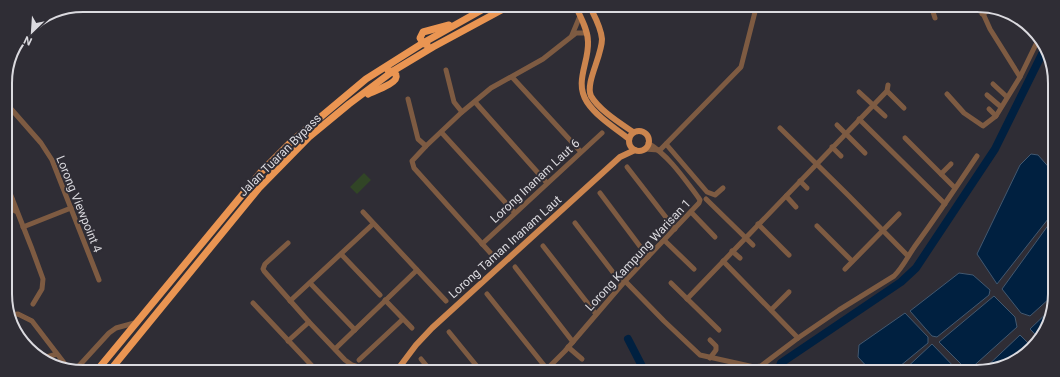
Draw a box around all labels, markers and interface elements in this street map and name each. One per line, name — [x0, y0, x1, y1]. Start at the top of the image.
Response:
north arrow — [12, 12, 52, 52]
text: N — [22, 33, 34, 48]
street label: Jalan Tuaran Bypass — [236, 111, 324, 199]
street label: Lorong Inanam Laut 6 — [488, 136, 583, 226]
street label: Lorong Viewpoint 4 — [53, 154, 105, 255]
street label: Lorong Taman Inanam Laut — [446, 193, 564, 301]
street label: Lorong Kampung Warisan 1 — [582, 196, 694, 314]

